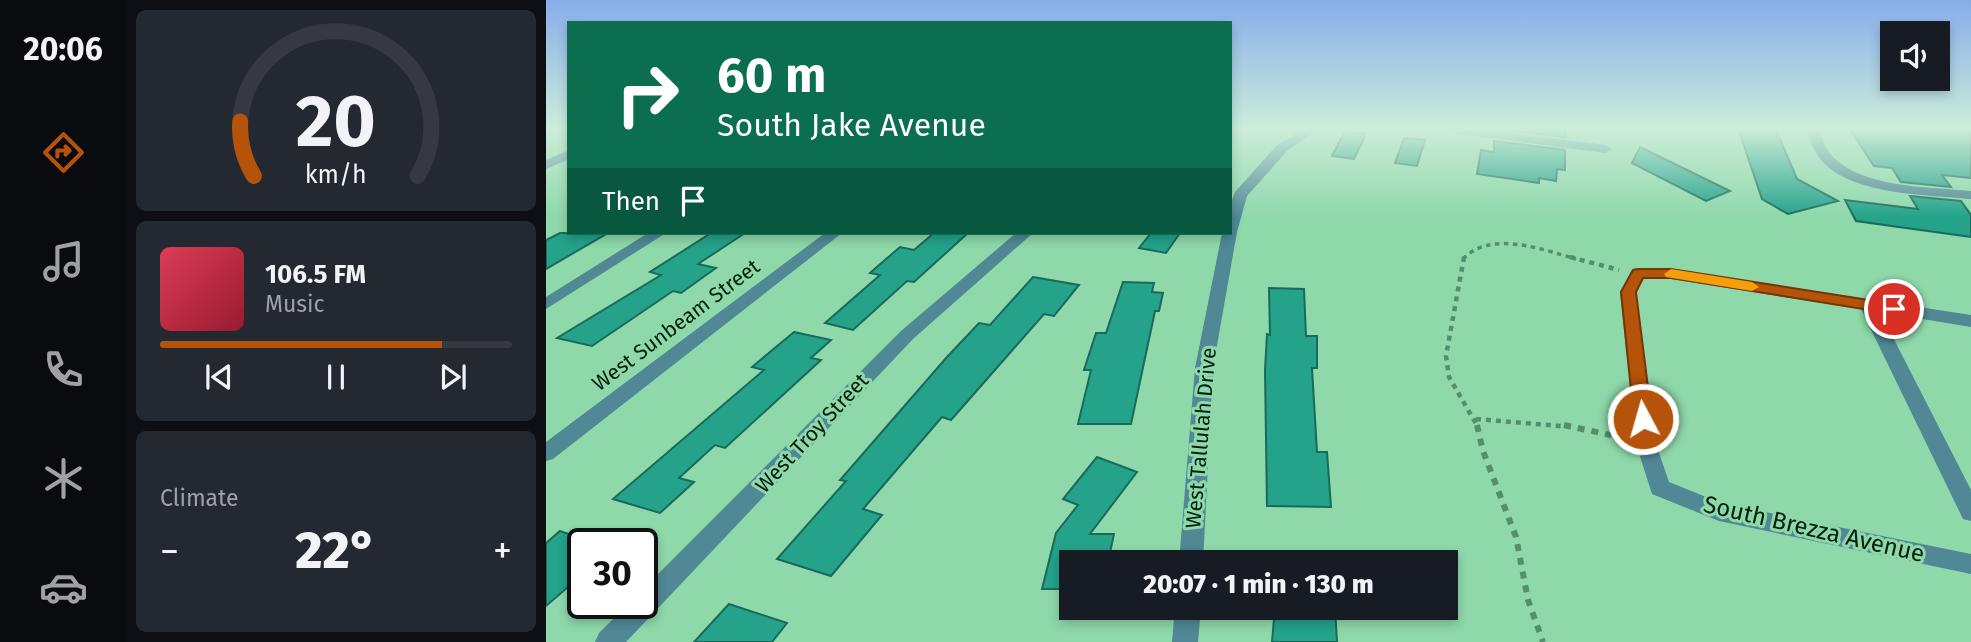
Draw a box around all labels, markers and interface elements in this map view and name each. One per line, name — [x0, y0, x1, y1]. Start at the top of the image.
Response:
map controls — [1880, 21, 1950, 91]
button: sound — [1880, 21, 1950, 91]
text: 20:06 — [23, 30, 103, 68]
text: 60 m — [717, 46, 826, 105]
icon: right — [602, 49, 693, 140]
text: 20 — [296, 79, 376, 166]
text: South Jake Avenue — [717, 106, 986, 144]
icon: directions — [39, 128, 88, 177]
text: km/h — [305, 160, 367, 190]
icon: arrive — [674, 182, 712, 220]
text: Then — [602, 186, 660, 217]
icon: music — [39, 237, 88, 286]
street label: West Sunbeam Street — [587, 253, 765, 397]
text: 106.5 FM — [265, 259, 366, 290]
pin — [1864, 279, 1924, 339]
text: Music — [265, 290, 325, 318]
icon: arrive — [1875, 290, 1913, 328]
icon: phone — [39, 345, 88, 394]
street label: West Tallulah Drive — [1180, 346, 1222, 530]
icon: previous — [200, 358, 238, 396]
icon: pause — [317, 358, 355, 396]
icon: next — [434, 358, 472, 396]
street label: West Troy Street — [750, 367, 874, 498]
position arrow — [1606, 382, 1680, 456]
icon: climate — [39, 454, 88, 503]
text: Climate — [160, 484, 239, 512]
street label: South Brezza Avenue — [1701, 490, 1927, 568]
text: 22° — [295, 519, 377, 582]
text: − — [160, 528, 179, 574]
text: + — [493, 528, 512, 574]
speed limit sign: 30 — [567, 528, 658, 619]
icon: car — [39, 563, 88, 612]
text: 20:07 · 1 min · 130 m — [1143, 569, 1374, 600]

